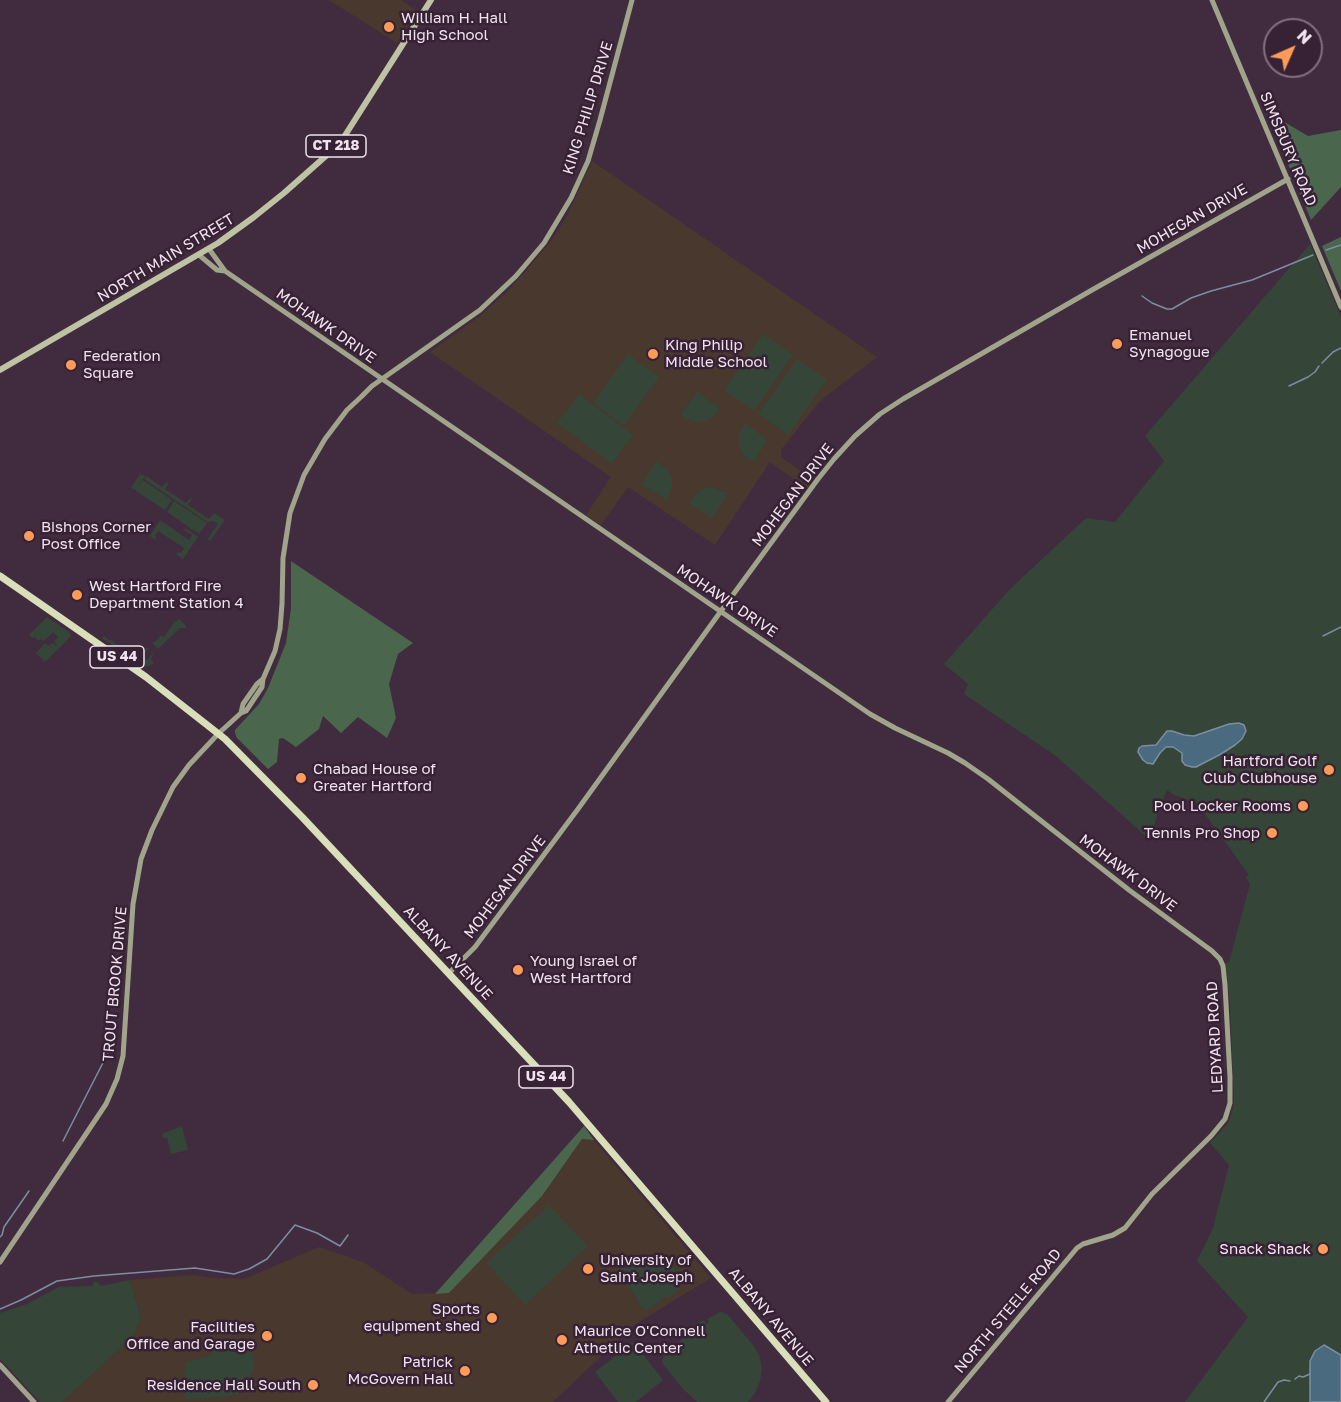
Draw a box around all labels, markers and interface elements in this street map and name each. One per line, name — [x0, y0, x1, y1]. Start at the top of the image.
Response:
place label: William H. Hall High School — [401, 9, 508, 44]
north arrow — [1263, 18, 1323, 78]
marker: William H. Hall High School — [382, 20, 396, 34]
text: N — [1293, 25, 1316, 48]
street label: KING PHILIP DRIVE — [559, 39, 617, 177]
street label: SIMSBURY ROAD — [1256, 89, 1320, 209]
road number: CT 218 — [306, 135, 366, 157]
street label: MOHEGAN DRIVE — [1134, 180, 1250, 258]
street label: NORTH MAIN STREET — [94, 210, 238, 306]
street label: MOHAWK DRIVE — [273, 285, 379, 367]
place label: Emanuel Synagogue — [1129, 326, 1210, 361]
place label: King Philip Middle School — [665, 336, 767, 371]
marker: Emanuel Synagogue — [1110, 337, 1124, 351]
place label: Federation Square — [83, 347, 161, 382]
marker: King Philip Middle School — [646, 347, 660, 361]
marker: Federation Square — [64, 358, 78, 372]
street label: MOHEGAN DRIVE — [748, 440, 838, 550]
place label: Bishops Corner Post Office — [41, 518, 151, 553]
marker: Bishops Corner Post Office — [22, 529, 36, 543]
street label: MOHAWK DRIVE — [673, 561, 781, 641]
place label: West Hartford Fire Department Station 4 — [89, 577, 244, 612]
marker: West Hartford Fire Department Station 4 — [70, 588, 84, 602]
road number: US 44 — [90, 646, 144, 668]
place label: Hartford Golf Club Clubhouse — [1203, 752, 1317, 787]
place label: Chabad House of Greater Hartford — [313, 760, 436, 795]
marker: Hartford Golf Club Clubhouse — [1322, 763, 1336, 777]
marker: Chabad House of Greater Hartford — [294, 771, 308, 785]
place label: Pool Locker Rooms — [1153, 797, 1291, 815]
marker: Pool Locker Rooms — [1296, 799, 1310, 813]
place label: Tennis Pro Shop — [1144, 824, 1260, 842]
marker: Tennis Pro Shop — [1265, 826, 1279, 840]
street label: MOHAWK DRIVE — [1076, 830, 1180, 916]
street label: MOHEGAN DRIVE — [460, 832, 550, 942]
street label: ALBANY AVENUE — [400, 902, 496, 1004]
street label: TROUT BROOK DRIVE — [99, 906, 131, 1062]
place label: Young Israel of West Hartford — [530, 952, 637, 987]
marker: Young Israel of West Hartford — [511, 963, 525, 977]
street label: LEDYARD ROAD — [1203, 981, 1227, 1093]
road number: US 44 — [519, 1066, 573, 1088]
place label: Snack Shack — [1219, 1240, 1311, 1258]
marker: Snack Shack — [1316, 1242, 1330, 1256]
street label: NORTH STEELE ROAD — [951, 1245, 1065, 1377]
place label: University of Saint Joseph — [600, 1251, 693, 1286]
marker: University of Saint Joseph — [581, 1262, 595, 1276]
street label: ALBANY AVENUE — [725, 1264, 817, 1370]
place label: Sports equipment shed — [364, 1300, 480, 1335]
marker: Sports equipment shed — [485, 1311, 499, 1325]
place label: Facilities Office and Garage — [126, 1318, 255, 1353]
place label: Maurice O'Connell Athetlic Center — [574, 1322, 705, 1357]
marker: Facilities Office and Garage — [260, 1329, 274, 1343]
marker: Maurice O'Connell Athetlic Center — [555, 1333, 569, 1347]
place label: Patrick McGovern Hall — [348, 1353, 453, 1388]
marker: Patrick McGovern Hall — [458, 1364, 472, 1378]
place label: Residence Hall South — [146, 1376, 301, 1394]
marker: Residence Hall South — [306, 1378, 320, 1392]

